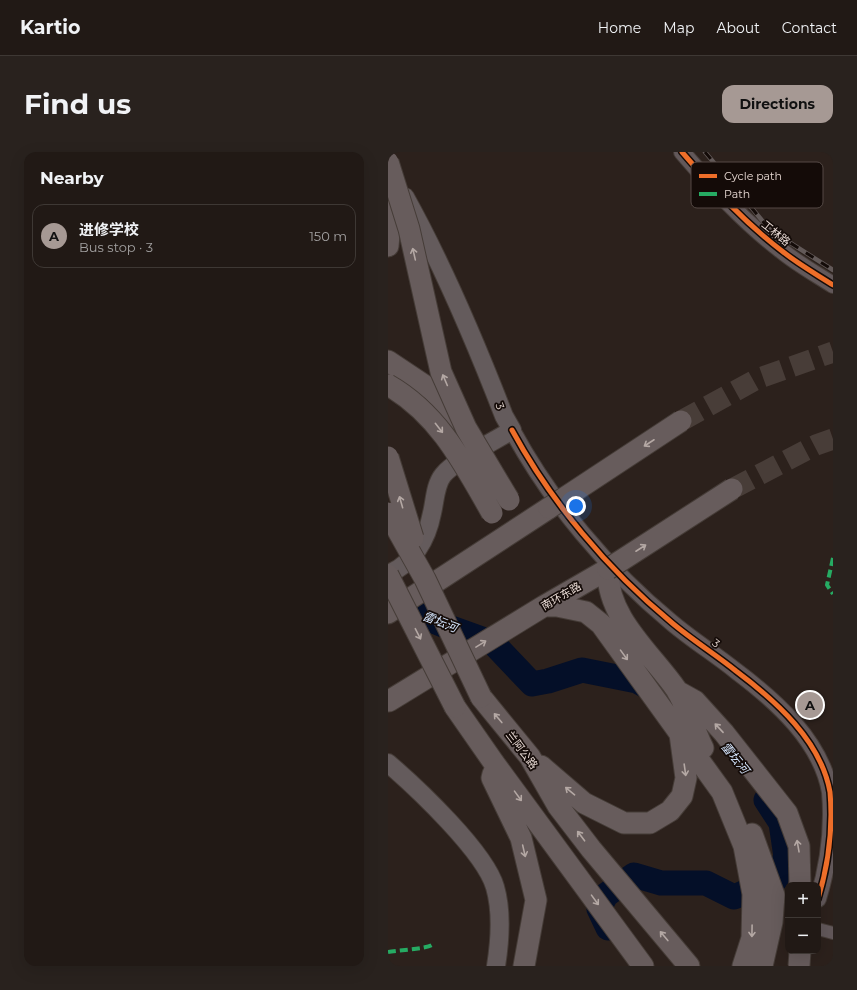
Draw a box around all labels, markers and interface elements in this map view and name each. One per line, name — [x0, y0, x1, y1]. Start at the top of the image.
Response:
text: Kartio — [20, 16, 80, 39]
text: Home — [598, 19, 641, 37]
text: Map — [663, 19, 694, 37]
text: About — [716, 19, 760, 37]
text: Contact — [782, 19, 837, 37]
button: Directions — [722, 85, 833, 123]
text: Find us — [24, 87, 131, 121]
legend — [691, 162, 823, 208]
text: Nearby — [40, 168, 104, 188]
text: Cycle path — [724, 169, 782, 183]
text: Path — [724, 187, 750, 201]
street label: 工林路 — [759, 217, 793, 249]
text: 进修学校 — [79, 220, 139, 239]
text: A — [49, 228, 59, 244]
text: 150 m — [309, 228, 347, 244]
text: Bus stop · 3 — [79, 239, 153, 255]
one-way arrow — [410, 247, 418, 260]
one-way arrow — [441, 374, 448, 386]
street label: 3 — [492, 401, 508, 411]
one-way arrow — [435, 422, 443, 433]
one-way arrow — [643, 439, 655, 447]
one-way arrow — [397, 495, 404, 508]
your location — [566, 496, 586, 516]
one-way arrow — [635, 544, 646, 552]
street label: 南环东路 — [538, 579, 584, 613]
water label: 雷坛河 — [421, 608, 462, 636]
one-way arrow — [415, 628, 423, 640]
street label: 3 — [709, 636, 723, 650]
one-way arrow — [475, 640, 486, 648]
one-way arrow — [620, 650, 628, 661]
pin: A — [797, 690, 823, 720]
one-way arrow — [494, 713, 503, 724]
one-way arrow — [715, 723, 724, 733]
street label: 兰阿公路 — [503, 728, 541, 772]
water label: 雷坛河 — [718, 739, 754, 778]
one-way arrow — [681, 763, 689, 776]
one-way arrow — [565, 786, 575, 795]
one-way arrow — [514, 790, 522, 801]
one-way arrow — [577, 830, 585, 841]
one-way arrow — [794, 840, 802, 853]
one-way arrow — [521, 844, 529, 857]
map controls — [785, 882, 821, 954]
button: + — [785, 882, 821, 918]
one-way arrow — [591, 895, 599, 906]
button: − — [785, 918, 821, 954]
one-way arrow — [749, 924, 756, 937]
one-way arrow — [659, 931, 668, 941]

